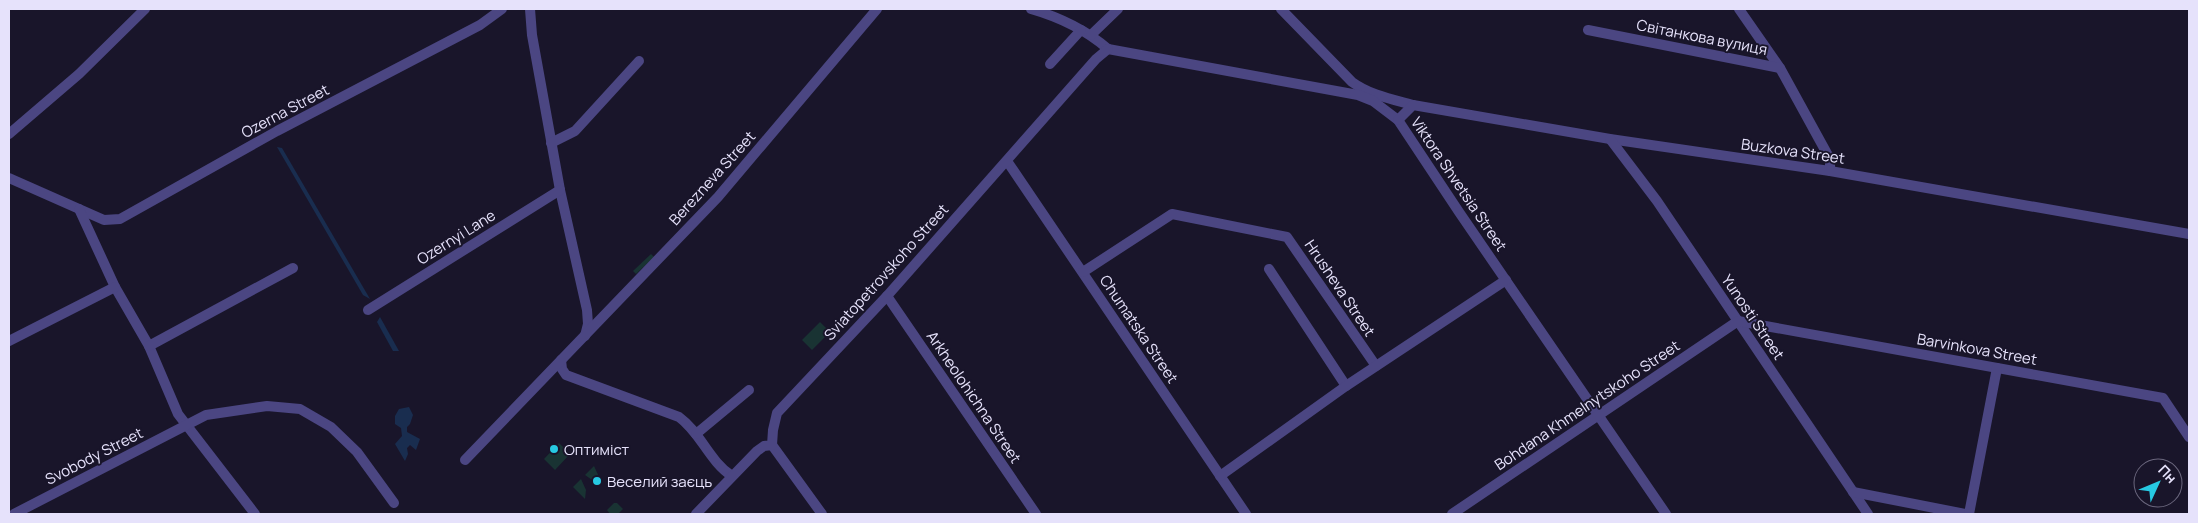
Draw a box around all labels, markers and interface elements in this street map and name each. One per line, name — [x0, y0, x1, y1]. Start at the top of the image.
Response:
street label: Світанкова вулиця — [1635, 14, 1769, 60]
street label: Ozerna Street — [237, 79, 333, 143]
street label: Viktora Shvetsia Street — [1406, 113, 1512, 255]
street label: Berezneva Street — [664, 126, 760, 230]
street label: Buzkova Street — [1740, 133, 1846, 169]
street label: Sviatopetrovskoho Street — [819, 199, 953, 345]
street label: Ozernyi Lane — [413, 204, 500, 269]
street label: Hrusheva Street — [1300, 236, 1380, 340]
street label: Yunosti Street — [1717, 270, 1789, 364]
street label: Chumatska Street — [1095, 271, 1183, 387]
street label: Arkheolohichna Street — [922, 327, 1026, 467]
street label: Barvinkova Street — [1915, 328, 2039, 370]
street label: Bohdana Khmelnytskoho Street — [1490, 335, 1684, 475]
street label: Svobody Street — [42, 422, 146, 490]
place label: Оптиміст — [564, 439, 629, 460]
marker: Оптиміст — [548, 443, 560, 455]
north arrow — [2133, 458, 2183, 508]
text: Пн — [2154, 460, 2181, 487]
place label: Веселий заєць — [607, 471, 712, 492]
marker: Веселий заєць — [591, 475, 603, 487]

